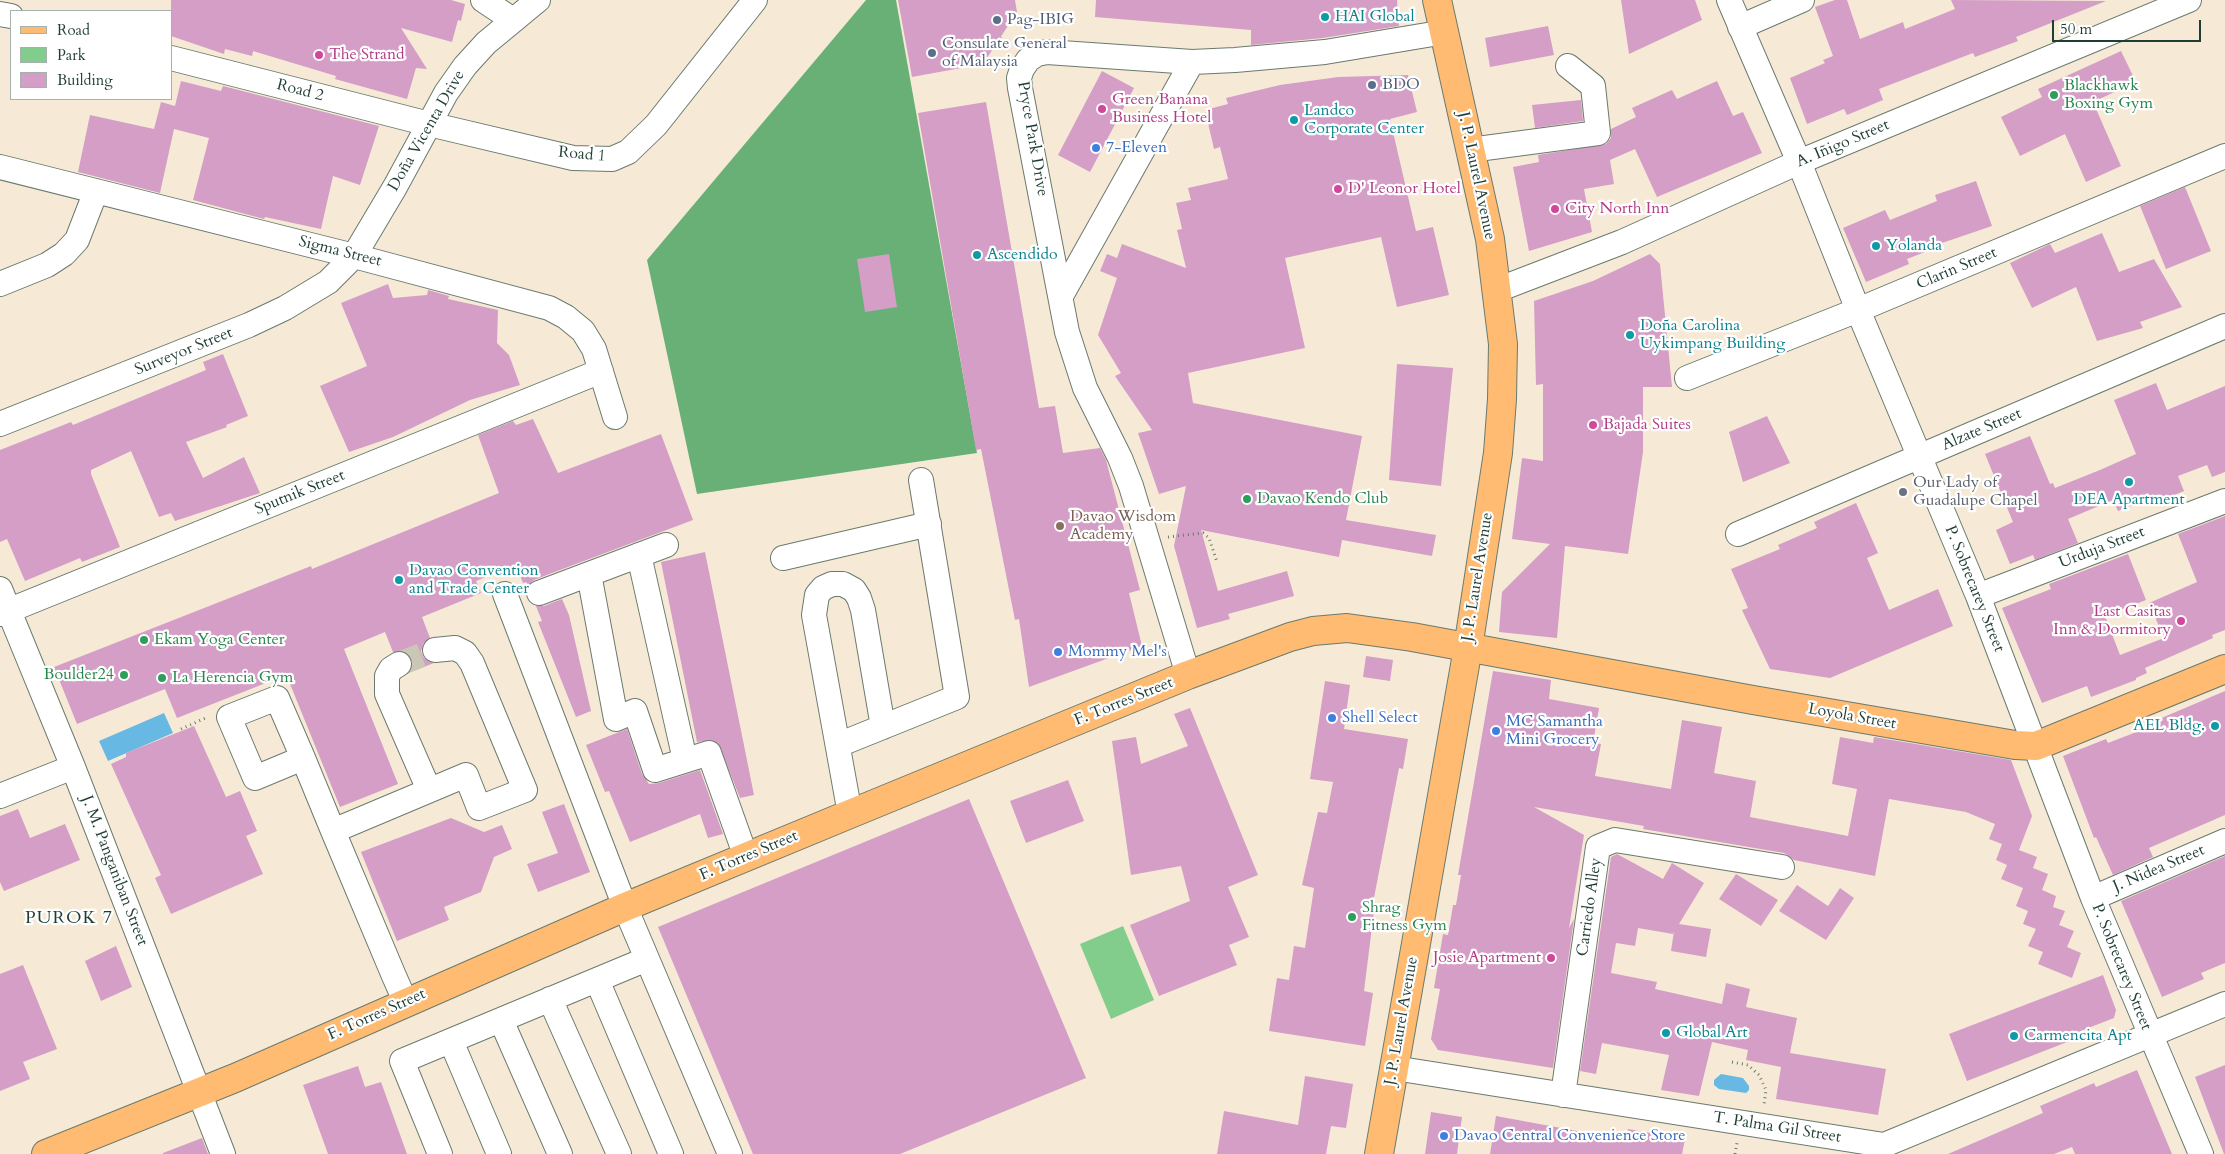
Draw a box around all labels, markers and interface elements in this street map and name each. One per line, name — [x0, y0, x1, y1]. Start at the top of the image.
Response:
place label: HAI Global — [1335, 7, 1414, 27]
legend — [10, 10, 172, 100]
place label: Pag-IBIG — [1007, 10, 1074, 30]
scale bar — [2055, 10, 2204, 42]
marker: HAI Global — [1319, 11, 1331, 23]
marker: Pag-IBIG — [991, 14, 1003, 26]
text: 50 m — [2060, 19, 2092, 39]
text: Road — [57, 20, 90, 40]
place label: Consulate General of Malaysia — [942, 34, 1067, 72]
text: Park — [57, 45, 86, 65]
place label: The Strand — [329, 45, 405, 65]
marker: Consulate General of Malaysia — [926, 47, 938, 59]
marker: The Strand — [313, 49, 325, 61]
street label: Doña Vicenta Drive — [384, 67, 470, 195]
text: Building — [57, 70, 113, 90]
place label: BDO — [1382, 75, 1420, 95]
street label: Road 2 — [275, 76, 325, 106]
place label: Blackhawk Boxing Gym — [2064, 76, 2153, 114]
marker: BDO — [1366, 79, 1378, 91]
street label: Pryce Park Drive — [1012, 80, 1052, 198]
marker: Blackhawk Boxing Gym — [2048, 89, 2060, 101]
place label: Green Banana Business Hotel — [1112, 90, 1211, 128]
place label: Landco Corporate Center — [1304, 101, 1424, 139]
marker: Green Banana Business Hotel — [1096, 103, 1108, 115]
street label: J. P. Laurel Avenue — [1453, 110, 1499, 242]
marker: Landco Corporate Center — [1288, 114, 1300, 126]
street label: A. Iñigo Street — [1794, 116, 1892, 172]
place label: 7-Eleven — [1106, 138, 1167, 158]
marker: 7-Eleven — [1090, 142, 1102, 154]
street label: Road 1 — [557, 143, 607, 167]
place label: D' Leonor Hotel — [1348, 179, 1461, 199]
marker: D' Leonor Hotel — [1332, 183, 1344, 195]
place label: City North Inn — [1565, 199, 1669, 219]
marker: City North Inn — [1549, 203, 1561, 215]
street label: Sigma Street — [297, 232, 383, 272]
place label: Yolanda — [1886, 236, 1942, 256]
marker: Yolanda — [1870, 240, 1882, 252]
street label: Clarin Street — [1914, 243, 2000, 295]
place label: Ascendido — [987, 245, 1058, 265]
marker: Ascendido — [971, 249, 983, 261]
place label: Doña Carolina Uykimpang Building — [1640, 316, 1785, 354]
street label: Surveyor Street — [132, 324, 236, 380]
marker: Doña Carolina Uykimpang Building — [1624, 329, 1636, 341]
street label: Alzate Street — [1939, 405, 2025, 455]
place label: Bajada Suites — [1603, 415, 1691, 435]
marker: Bajada Suites — [1587, 419, 1599, 431]
street label: Sputnik Street — [252, 466, 348, 520]
place label: Our Lady of Guadalupe Chapel — [1913, 473, 2038, 511]
marker: DEA Apartment — [2123, 476, 2135, 488]
marker: Our Lady of Guadalupe Chapel — [1897, 486, 1909, 498]
place label: Davao Kendo Club — [1257, 489, 1388, 509]
place label: DEA Apartment — [2073, 490, 2185, 510]
marker: Davao Kendo Club — [1241, 493, 1253, 505]
place label: Davao Wisdom Academy — [1070, 507, 1176, 545]
street label: J. P. Laurel Avenue — [1458, 511, 1498, 643]
marker: Davao Wisdom Academy — [1054, 520, 1066, 532]
street label: P. Sobrecarey Street — [1940, 523, 2008, 655]
street label: Urduja Street — [2056, 523, 2148, 573]
place label: Davao Convention and Trade Center — [409, 561, 539, 599]
marker: Davao Convention and Trade Center — [393, 574, 405, 586]
place label: Last Casitas Inn & Dormitory — [2053, 602, 2171, 640]
marker: Last Casitas Inn & Dormitory — [2175, 615, 2187, 627]
place label: Ekam Yoga Center — [154, 630, 285, 650]
marker: Ekam Yoga Center — [138, 634, 150, 646]
place label: Mommy Mel's — [1068, 642, 1167, 662]
marker: Mommy Mel's — [1052, 646, 1064, 658]
place label: Boulder24 — [44, 665, 114, 685]
place label: La Herencia Gym — [172, 668, 293, 688]
marker: Boulder24 — [118, 669, 130, 681]
marker: La Herencia Gym — [156, 672, 168, 684]
street label: F. Torres Street — [1072, 673, 1176, 731]
street label: Loyola Street — [1806, 700, 1898, 734]
place label: Shell Select — [1342, 708, 1417, 728]
marker: Shell Select — [1326, 712, 1338, 724]
place label: MC Samantha Mini Grocery — [1506, 712, 1603, 750]
place label: AEL Bldg. — [2133, 716, 2205, 736]
marker: AEL Bldg. — [2209, 720, 2221, 732]
marker: MC Samantha Mini Grocery — [1490, 725, 1502, 737]
street label: J. M. Panganiban Street — [76, 793, 152, 949]
street label: F. Torres Street — [697, 827, 801, 885]
street label: J. Nidea Street — [2110, 841, 2208, 897]
street label: Carriedo Alley — [1574, 857, 1606, 957]
place label: Shrag Fitness Gym — [1362, 898, 1447, 936]
street label: P. Sobrecarey Street — [2087, 901, 2155, 1033]
district label: PUROK 7 — [24, 908, 114, 930]
marker: Shrag Fitness Gym — [1346, 911, 1358, 923]
place label: Josie Apartment — [1433, 948, 1541, 968]
marker: Josie Apartment — [1545, 952, 1557, 964]
street label: J. P. Laurel Avenue — [1381, 955, 1423, 1087]
street label: F. Torres Street — [325, 985, 429, 1045]
place label: Global Art — [1676, 1023, 1748, 1043]
place label: Carmencita Apt — [2024, 1026, 2132, 1046]
marker: Global Art — [1660, 1027, 1672, 1039]
marker: Carmencita Apt — [2008, 1030, 2020, 1042]
street label: T. Palma Gil Street — [1712, 1108, 1842, 1148]
place label: Davao Central Convenience Store — [1454, 1126, 1686, 1146]
marker: Davao Central Convenience Store — [1438, 1130, 1450, 1142]

